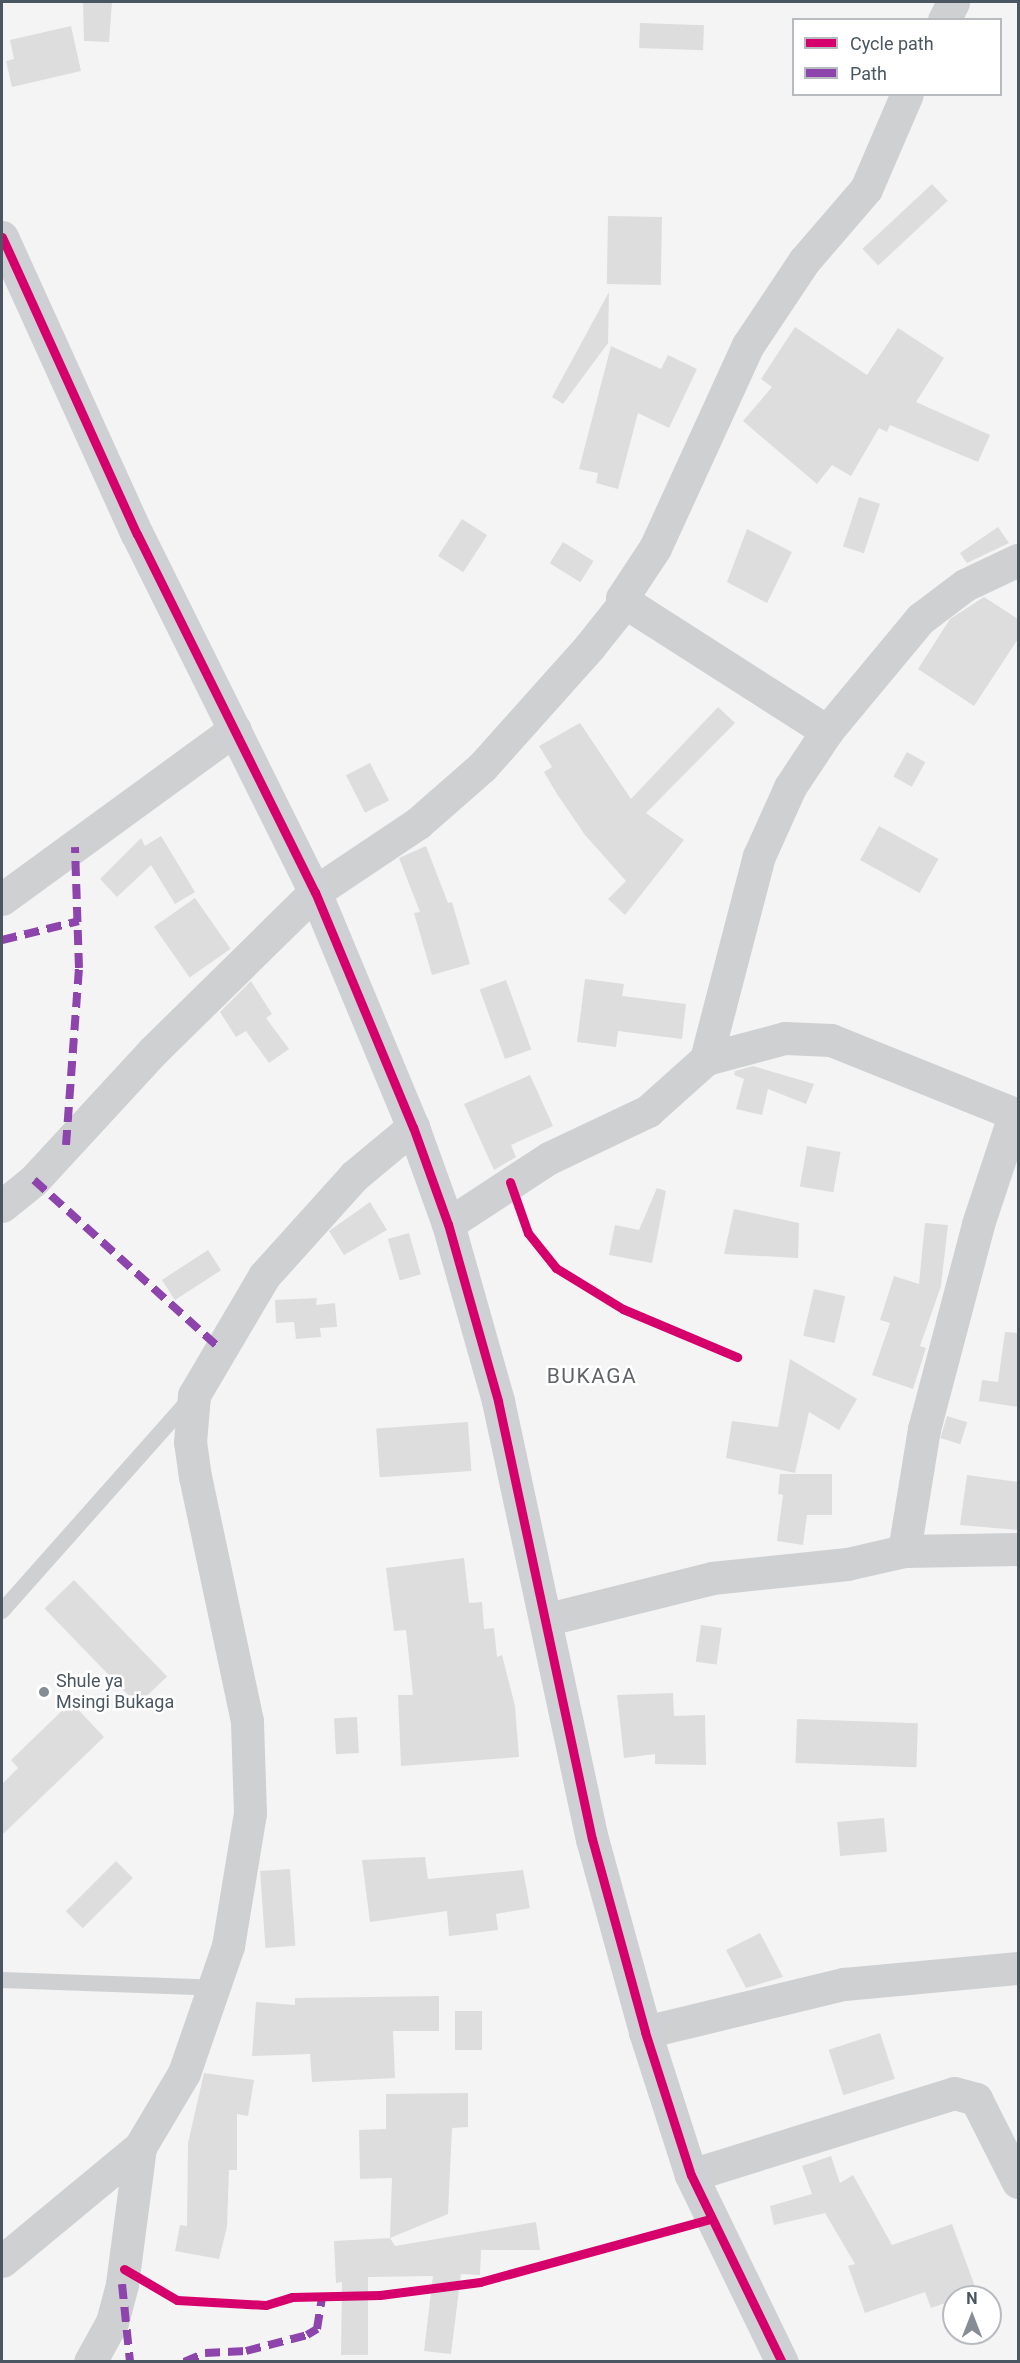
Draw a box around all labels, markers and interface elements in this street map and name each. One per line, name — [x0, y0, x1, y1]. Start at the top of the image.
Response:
legend — [792, 18, 1002, 96]
text: Cycle path — [850, 33, 934, 54]
text: Path — [850, 63, 887, 84]
district label: BUKAGA — [547, 1363, 637, 1389]
place label: Shule ya Msingi Bukaga — [56, 1671, 174, 1714]
marker: Shule ya Msingi Bukaga — [37, 1685, 51, 1699]
north arrow — [942, 2285, 1002, 2345]
text: N — [966, 2289, 978, 2308]

